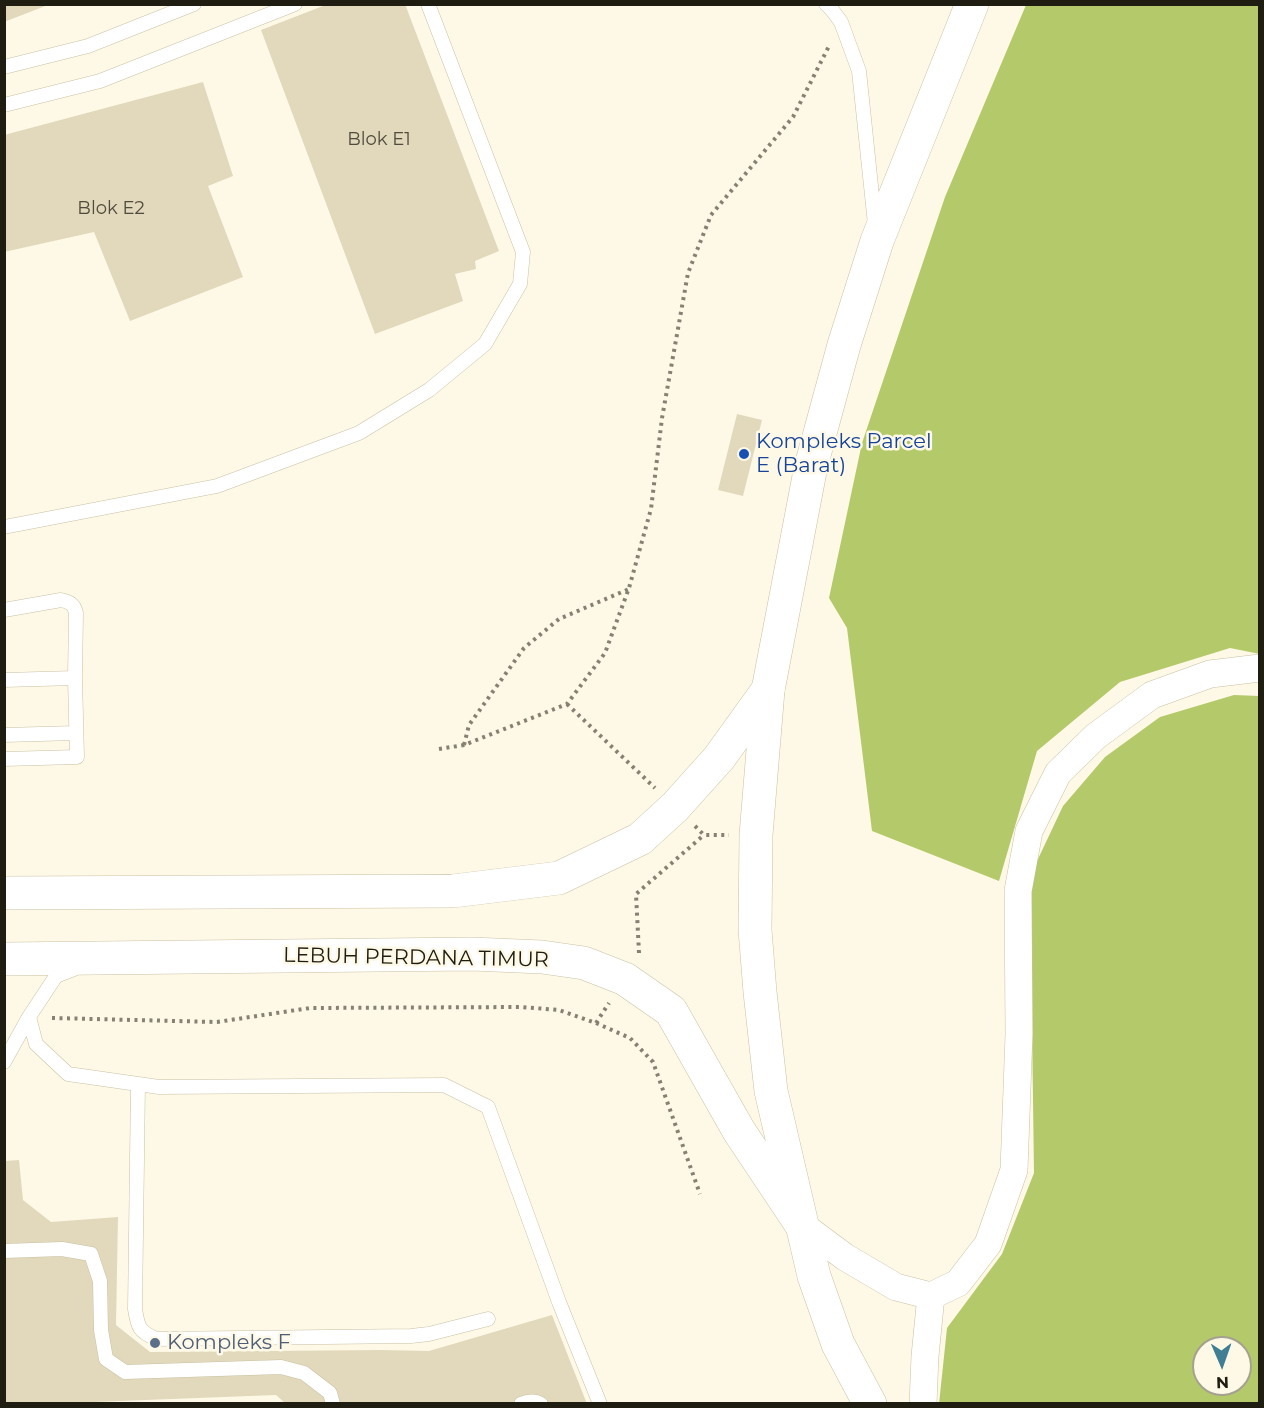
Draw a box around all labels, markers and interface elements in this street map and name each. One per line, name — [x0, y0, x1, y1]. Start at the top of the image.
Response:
house number: Blok E1 — [347, 129, 411, 151]
house number: Blok E2 — [77, 198, 145, 220]
place label: Kompleks Parcel E (Barat) — [756, 429, 932, 479]
marker: Kompleks Parcel E (Barat) — [737, 447, 751, 461]
street label: LEBUH PERDANA TIMUR — [283, 943, 549, 973]
place label: Kompleks F — [167, 1330, 291, 1356]
marker: Kompleks F — [148, 1336, 162, 1350]
north arrow — [1192, 1336, 1252, 1396]
text: N — [1216, 1373, 1229, 1392]

